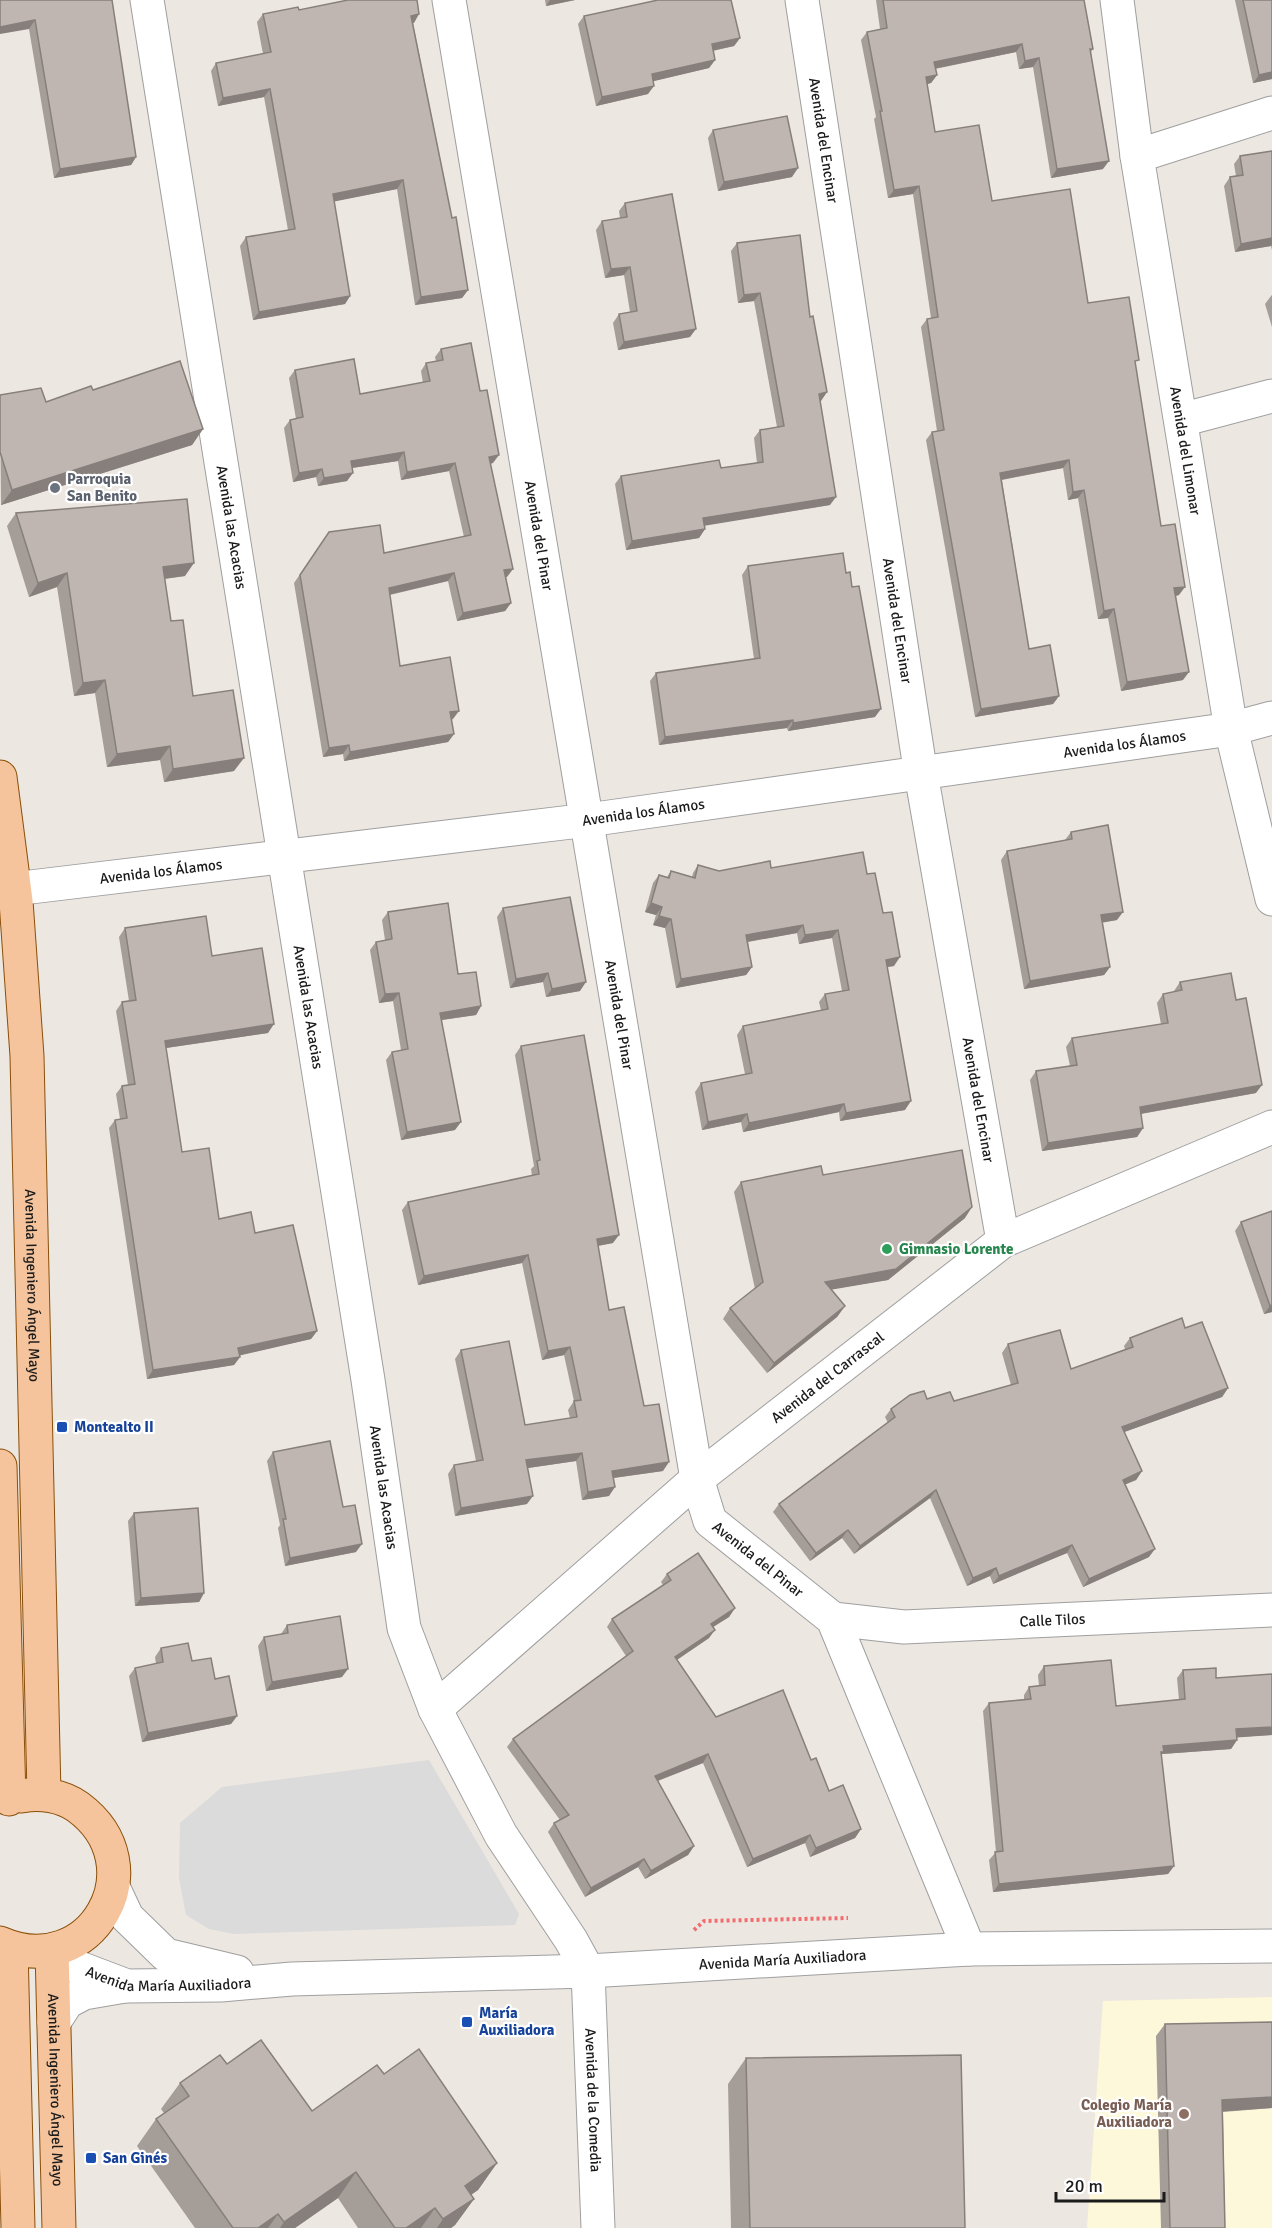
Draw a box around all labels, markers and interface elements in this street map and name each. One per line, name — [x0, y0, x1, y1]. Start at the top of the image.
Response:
street label: Avenida del Encinar — [805, 76, 842, 205]
street label: Avenida del Limonar — [1166, 385, 1205, 517]
street label: Avenida las Acacias — [213, 464, 250, 591]
place label: Parroquia San Benito — [67, 470, 137, 505]
street label: Avenida del Pinar — [521, 479, 557, 592]
marker: Parroquia San Benito — [48, 481, 62, 495]
street label: Avenida del Encinar — [879, 557, 916, 685]
street label: Avenida los Álamos — [1062, 726, 1187, 762]
street label: Avenida los Álamos — [581, 795, 706, 830]
street label: Avenida los Álamos — [99, 855, 224, 888]
street label: Avenida las Acacias — [289, 944, 327, 1071]
street label: Avenida del Pinar — [601, 958, 637, 1072]
street label: Avenida del Encinar — [958, 1036, 998, 1164]
street label: Avenida Ingeniero Ángel Mayo — [21, 1189, 44, 1382]
place label: Gimnasio Lorente — [899, 1240, 1014, 1258]
marker: Gimnasio Lorente — [880, 1242, 894, 1256]
street label: Avenida del Carrascal — [767, 1328, 888, 1427]
place label: Montealto II — [74, 1418, 154, 1436]
marker: Montealto II — [55, 1420, 69, 1434]
street label: Avenida las Acacias — [366, 1424, 402, 1551]
street label: Avenida del Pinar — [709, 1518, 808, 1601]
street label: Calle Tilos — [1019, 1610, 1086, 1631]
street label: Avenida María Auxiliadora — [698, 1946, 867, 1974]
street label: Avenida María Auxiliadora — [83, 1962, 252, 1995]
street label: Avenida Ingeniero Ángel Mayo — [44, 1993, 67, 2187]
place label: María Auxiliadora — [479, 2004, 555, 2039]
marker: María Auxiliadora — [460, 2015, 474, 2029]
street label: Avenida de la Comedia — [581, 2028, 605, 2173]
place label: Colegio María Auxiliadora — [1081, 2096, 1172, 2131]
marker: Colegio María Auxiliadora — [1177, 2107, 1191, 2121]
place label: San Ginés — [103, 2149, 167, 2167]
marker: San Ginés — [84, 2151, 98, 2165]
scale bar — [1056, 2165, 1164, 2203]
text: 20 m — [1065, 2175, 1103, 2197]

